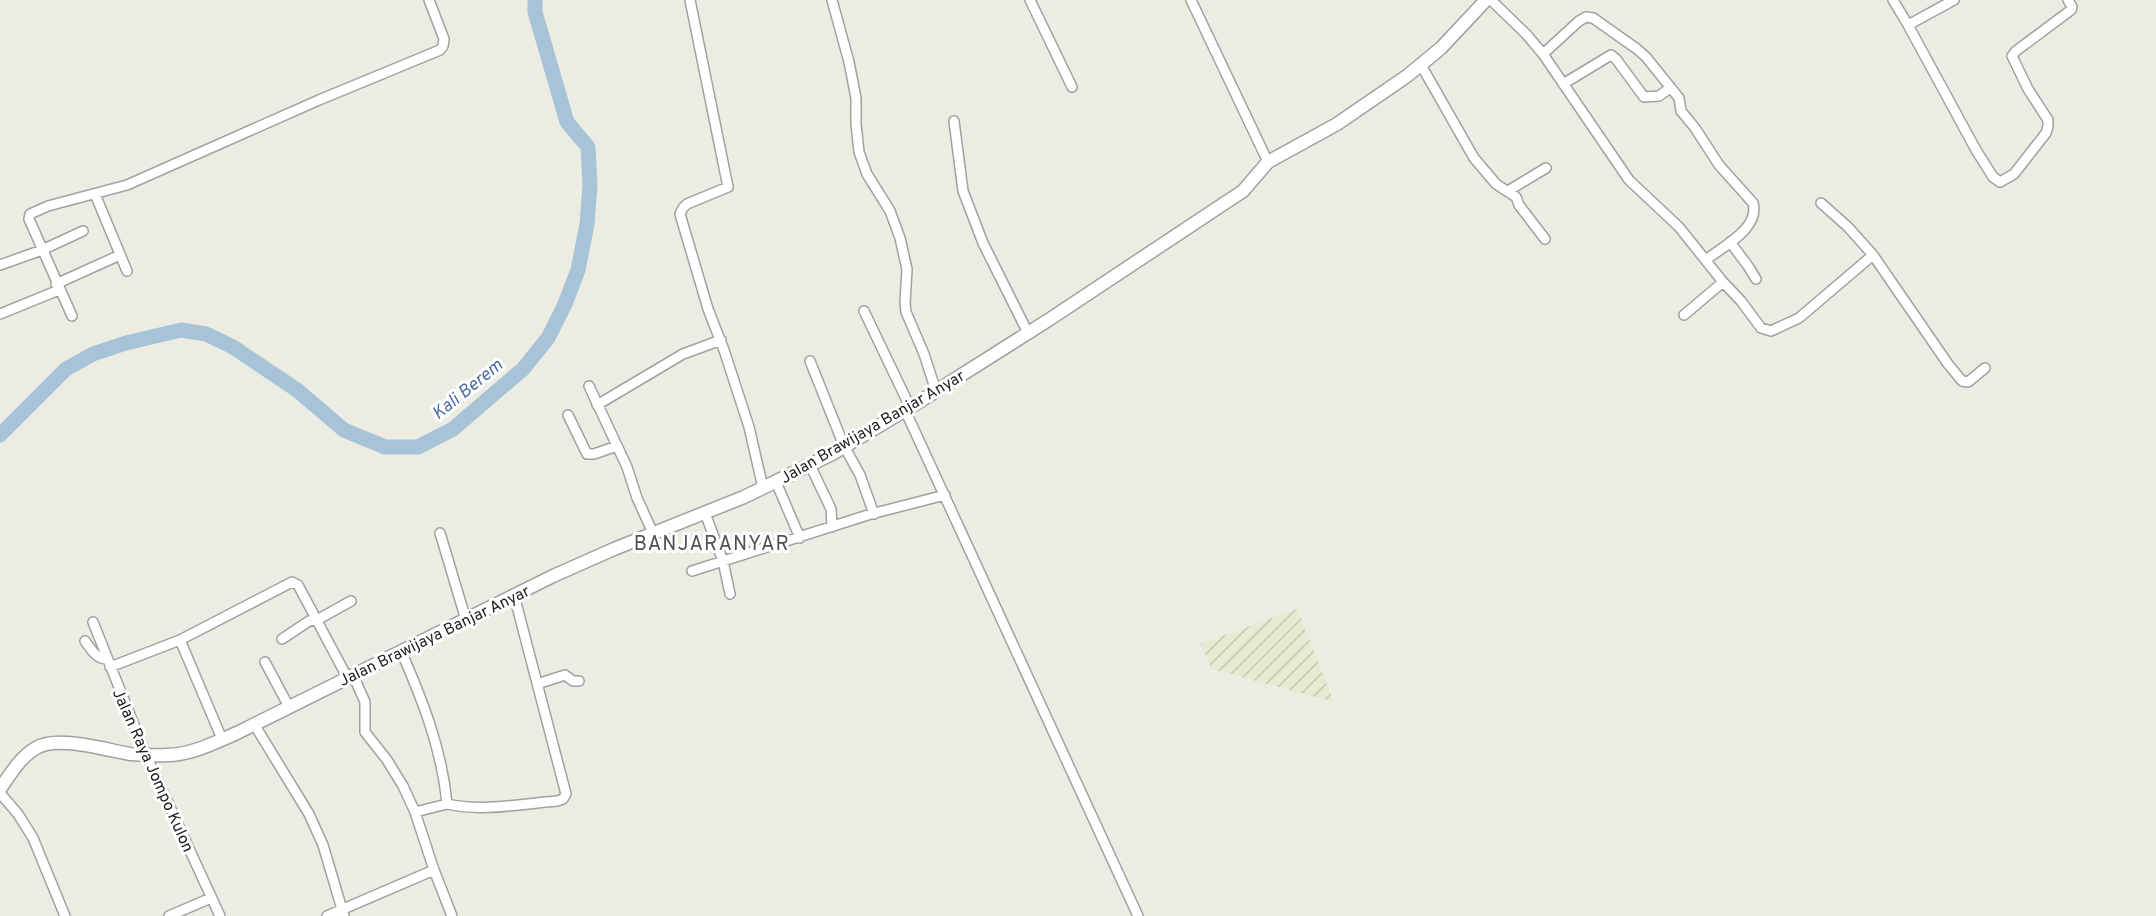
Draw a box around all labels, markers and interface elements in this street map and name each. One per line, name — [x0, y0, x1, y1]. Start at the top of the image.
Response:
water label: Kali Berem — [428, 354, 508, 426]
street label: Jalan Brawijaya Banjar Anyar — [777, 367, 969, 489]
district label: BANJARANYAR — [634, 532, 790, 558]
street label: Jalan Brawijaya Banjar Anyar — [336, 582, 534, 692]
street label: Jalan Raya Jompo Kulon — [107, 686, 197, 856]

